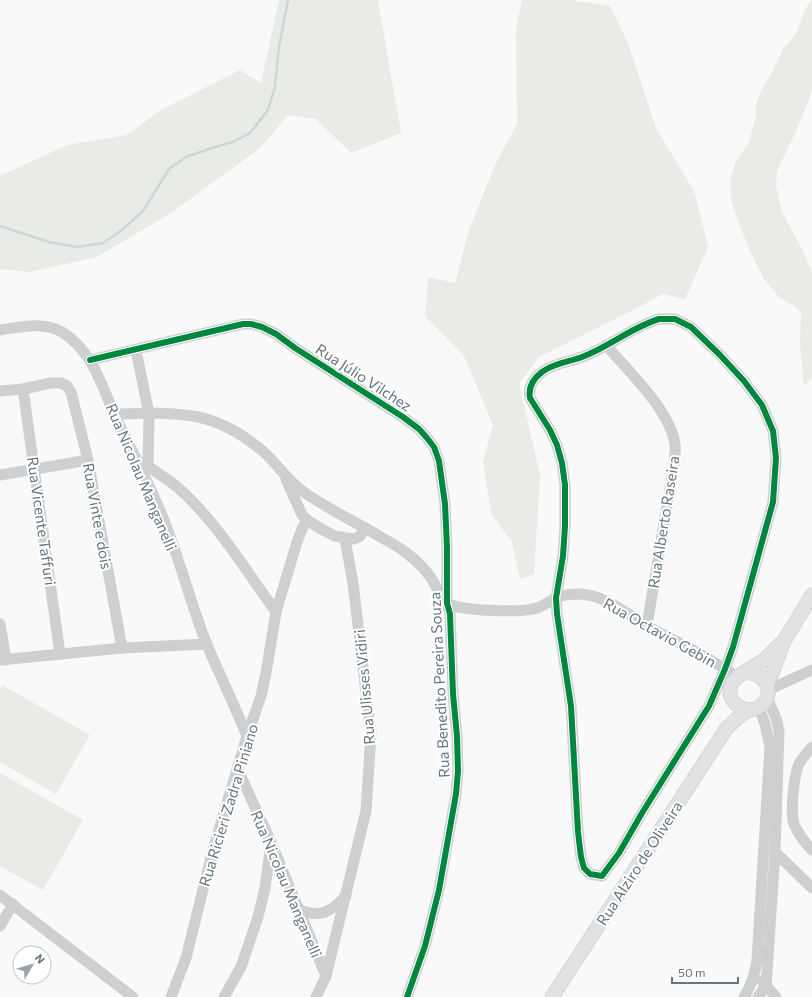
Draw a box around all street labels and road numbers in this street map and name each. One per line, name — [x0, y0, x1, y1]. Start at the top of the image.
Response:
street label: Rua Júlio Vilchez — [313, 339, 415, 415]
street label: Rua Nicolau Manganelli — [103, 401, 181, 553]
street label: Rua Alberto Raseira — [644, 454, 682, 590]
street label: Rua Vicente Taffuri — [24, 455, 60, 587]
street label: Rua Vinte e dois — [80, 461, 116, 571]
street label: Rua Benedito Pereira Souza — [425, 592, 453, 778]
street label: Rua Octavio Gebin — [600, 594, 720, 670]
street label: Rua Ulisses Vidiri — [350, 629, 378, 745]
street label: Rua Ricieri Zadra Piniano — [195, 721, 261, 889]
street label: Rua Alziro de Oliveira — [592, 798, 686, 928]
street label: Rua Nicolau Manganelli — [248, 808, 326, 960]

